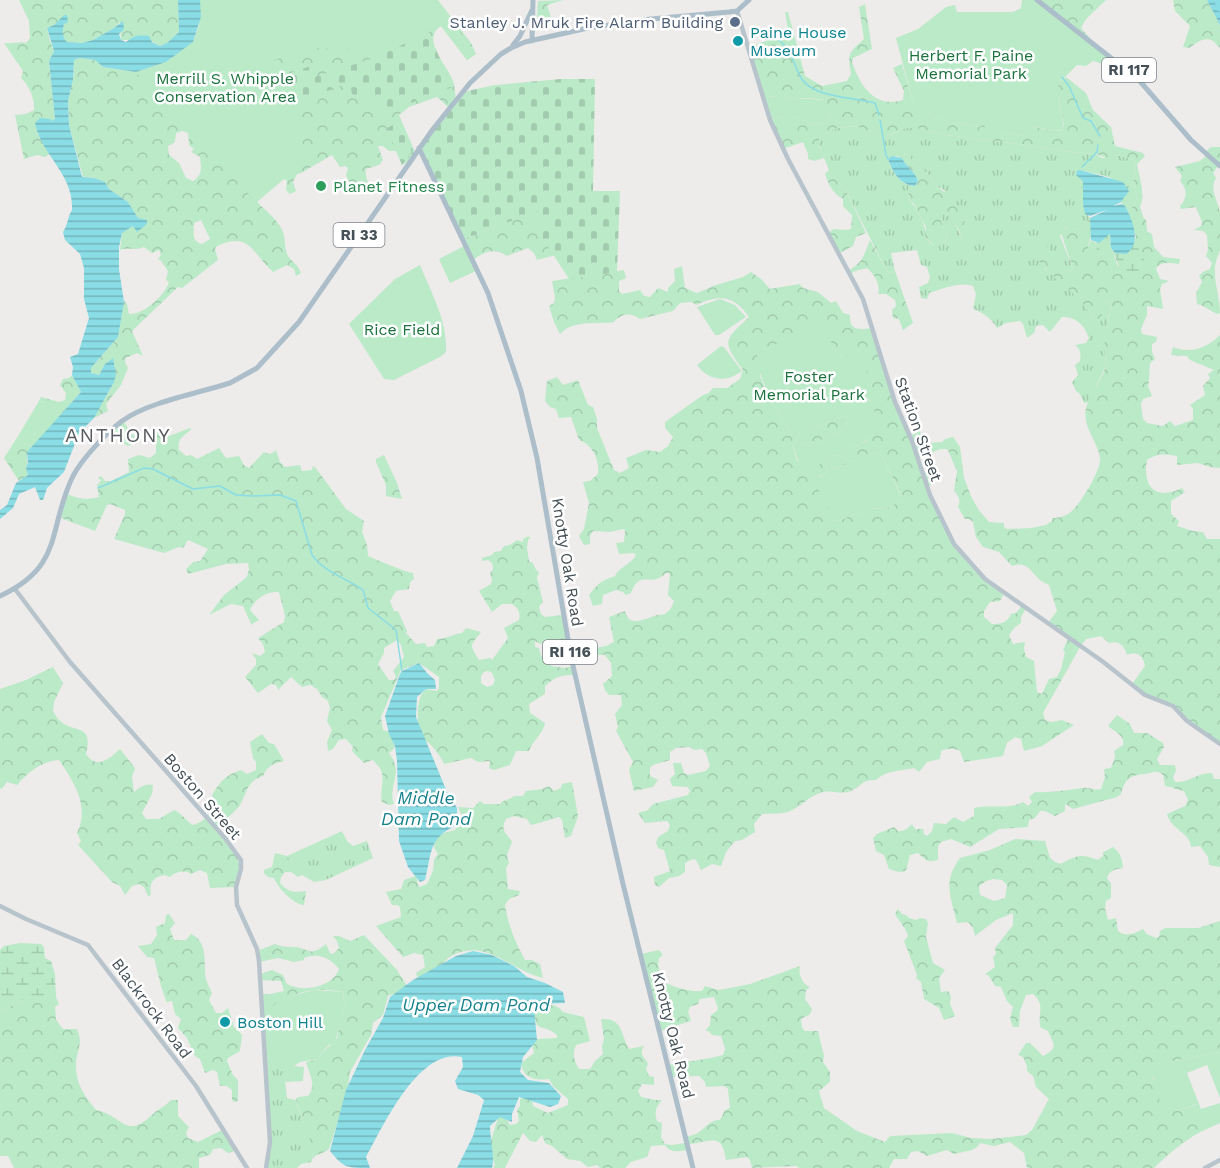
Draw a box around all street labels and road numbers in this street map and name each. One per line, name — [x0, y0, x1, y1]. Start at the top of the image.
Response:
road number: RI 117 — [1102, 58, 1156, 82]
road number: RI 33 — [334, 223, 385, 247]
street label: Station Street — [891, 374, 946, 484]
street label: Knotty Oak Road — [548, 496, 587, 628]
road number: RI 116 — [543, 640, 597, 664]
street label: Boston Street — [160, 749, 246, 844]
street label: Blackrock Road — [108, 954, 195, 1062]
street label: Knotty Oak Road — [649, 970, 698, 1100]

